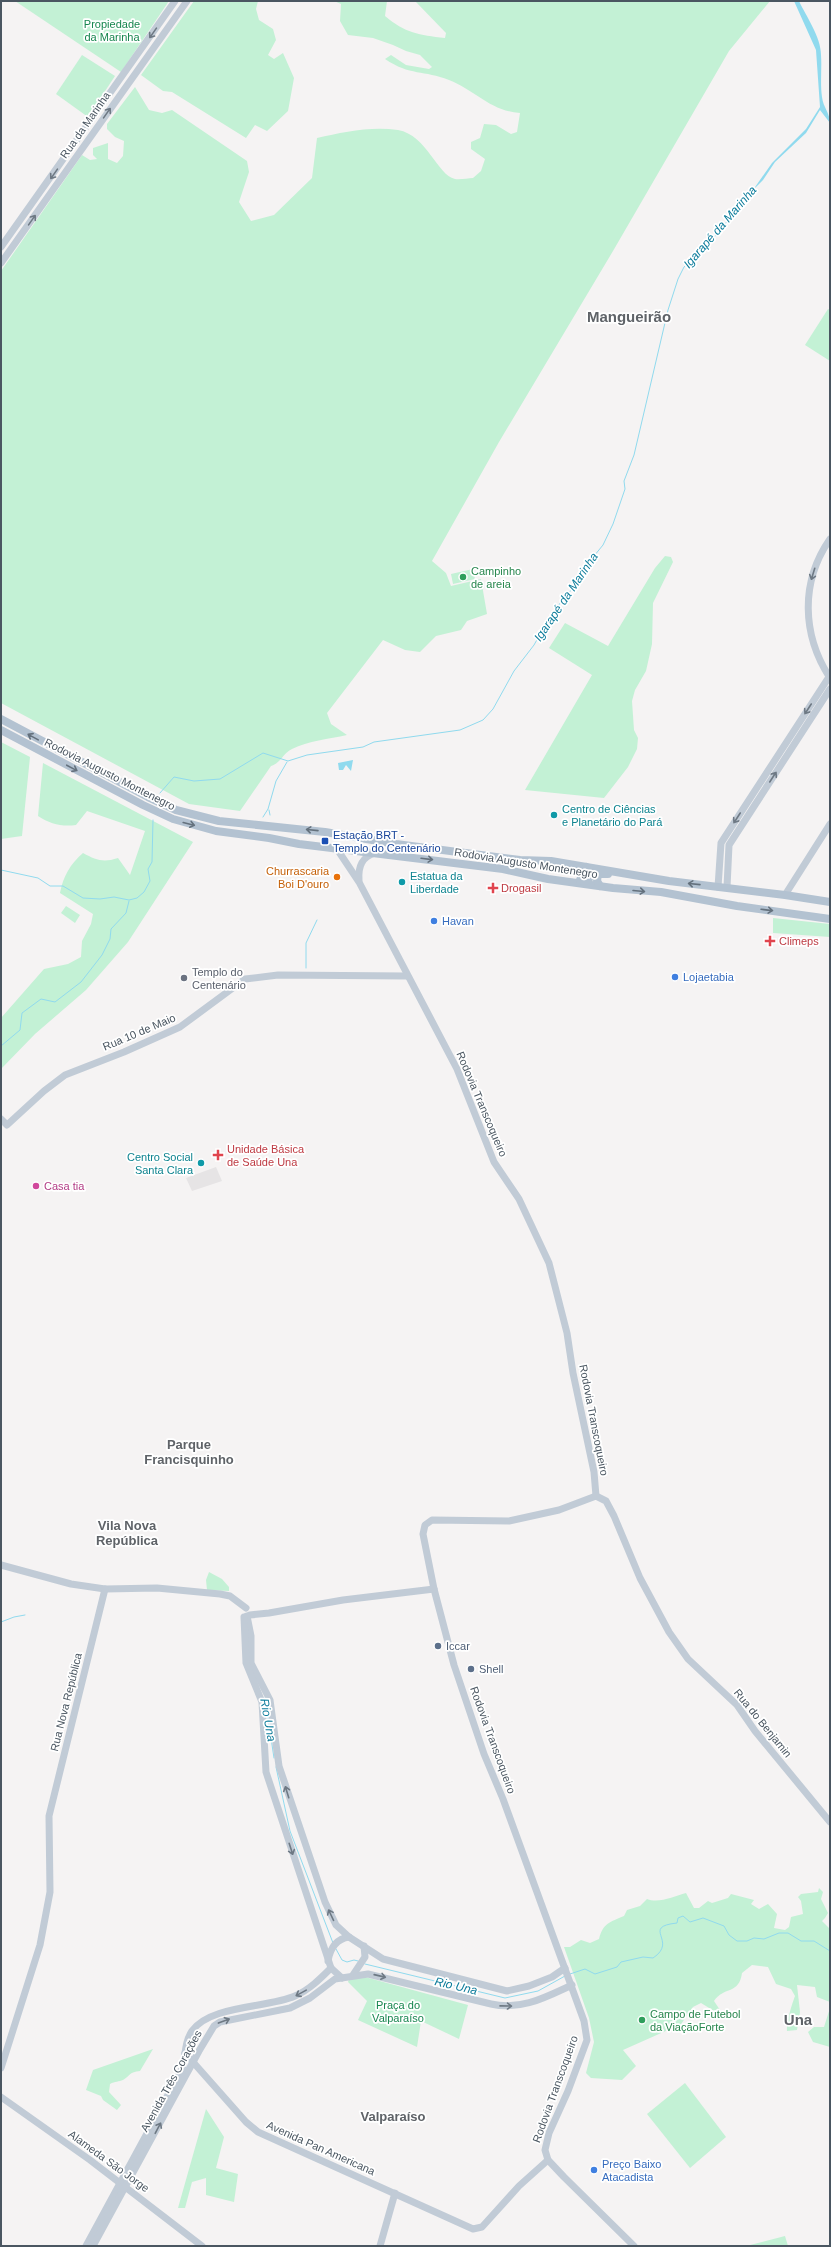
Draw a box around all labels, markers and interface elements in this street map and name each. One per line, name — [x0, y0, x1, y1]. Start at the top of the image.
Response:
park label: Propiedade da Marinha — [84, 18, 140, 43]
one-way arrow — [149, 27, 157, 38]
street label: Rua da Marinha — [58, 89, 113, 161]
one-way arrow — [103, 108, 111, 119]
one-way arrow — [50, 168, 58, 179]
water label: Igarapé da Marinha — [681, 183, 760, 271]
one-way arrow — [28, 214, 36, 225]
district label: Mangueirão — [587, 308, 671, 325]
water label: Igarapé da Marinha — [531, 550, 601, 644]
place label: Campinho de areia — [471, 565, 521, 590]
one-way arrow — [809, 567, 816, 580]
marker: Campinho de areia — [458, 572, 468, 582]
one-way arrow — [803, 703, 811, 715]
one-way arrow — [28, 732, 40, 740]
street label: Rodovia Augusto Montenegro — [43, 736, 177, 812]
one-way arrow — [66, 765, 78, 772]
one-way arrow — [769, 771, 777, 783]
place label: Centro de Ciências e Planetário do Pará — [562, 803, 663, 828]
marker: Centro de Ciências e Planetário do Pará — [549, 810, 559, 820]
one-way arrow — [733, 812, 741, 823]
one-way arrow — [182, 821, 195, 829]
one-way arrow — [306, 826, 319, 834]
place label: Estação BRT - Templo do Centenário — [333, 829, 441, 854]
marker: Estação BRT - Templo do Centenário — [320, 836, 330, 846]
street label: Rodovia Augusto Montenegro — [453, 846, 599, 880]
one-way arrow — [420, 856, 433, 863]
place label: Churrascaria Boi D'ouro — [266, 865, 330, 890]
place label: Estatua da Liberdade — [410, 870, 463, 895]
marker: Churrascaria Boi D'ouro — [332, 872, 342, 882]
marker: Estatua da Liberdade — [397, 877, 407, 887]
one-way arrow — [688, 880, 701, 888]
place label: Drogasil — [501, 882, 541, 894]
marker: Drogasil — [488, 883, 498, 893]
one-way arrow — [632, 887, 645, 894]
one-way arrow — [761, 906, 774, 914]
place label: Havan — [442, 915, 474, 927]
marker: Havan — [429, 916, 439, 926]
marker: Climeps — [764, 935, 776, 947]
place label: Climeps — [779, 935, 819, 947]
place label: Templo do Centenário — [192, 966, 246, 991]
place label: Lojaetabia — [683, 971, 735, 983]
marker: Lojaetabia — [670, 972, 680, 982]
marker: Templo do Centenário — [179, 973, 189, 983]
street label: Rua 10 de Maio — [101, 1011, 177, 1053]
street label: Rodovia Transcoqueiro — [454, 1050, 510, 1158]
place label: Unidade Básica de Saúde Una — [227, 1143, 305, 1168]
marker: Unidade Básica de Saúde Una — [212, 1149, 224, 1161]
place label: Centro Social Santa Clara — [127, 1151, 194, 1176]
marker: Centro Social Santa Clara — [196, 1158, 206, 1168]
place label: Casa tia — [44, 1180, 85, 1192]
marker: Casa tia — [31, 1181, 41, 1191]
street label: Rodovia Transcoqueiro — [577, 1363, 611, 1477]
district label: Parque Francisquinho — [144, 1437, 234, 1467]
district label: Vila Nova República — [96, 1518, 159, 1548]
place label: Iccar — [446, 1640, 470, 1652]
marker: Iccar — [433, 1641, 443, 1651]
street label: Rua Nova República — [48, 1651, 84, 1752]
place label: Shell — [479, 1663, 503, 1675]
marker: Shell — [466, 1664, 476, 1674]
street label: Rodovia Transcoqueiro — [468, 1685, 518, 1795]
street label: Rua do Benjamin — [732, 1686, 794, 1760]
water label: Rio Una — [257, 1697, 279, 1743]
one-way arrow — [283, 1786, 290, 1799]
one-way arrow — [288, 1843, 295, 1856]
one-way arrow — [327, 1909, 334, 1921]
one-way arrow — [373, 1972, 386, 1980]
water label: Rio Una — [433, 1974, 479, 1998]
one-way arrow — [295, 1989, 307, 1997]
park label: Praça do Valparaíso — [372, 1999, 424, 2024]
one-way arrow — [499, 2002, 512, 2009]
place label: Campo de Futebol da ViaçãoForte — [650, 2008, 741, 2033]
district label: Una — [784, 2011, 813, 2028]
marker: Campo de Futebol da ViaçãoForte — [637, 2015, 647, 2025]
one-way arrow — [218, 2016, 230, 2024]
street label: Avenida Três Corações — [138, 2028, 204, 2134]
street label: Rodovia Transcoqueiro — [530, 2034, 580, 2144]
district label: Valparaíso — [360, 2109, 426, 2124]
street label: Avenida Pan Americana — [265, 2119, 378, 2178]
one-way arrow — [154, 2122, 162, 2134]
street label: Alameda São Jorge — [66, 2128, 152, 2194]
place label: Preço Baixo Atacadista — [602, 2158, 661, 2183]
marker: Preço Baixo Atacadista — [589, 2165, 599, 2175]

